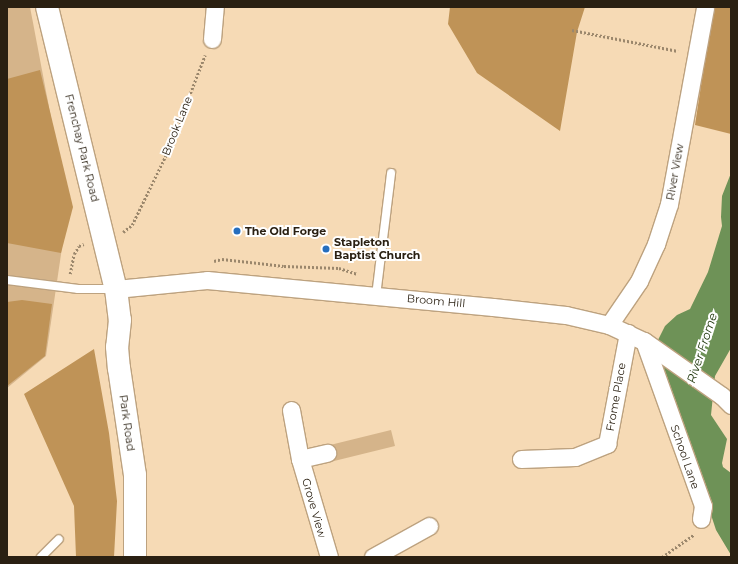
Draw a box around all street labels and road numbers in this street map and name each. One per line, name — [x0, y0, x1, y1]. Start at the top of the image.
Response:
street label: Frenchay Park Road — [62, 93, 102, 203]
street label: Brook Lane — [159, 94, 195, 158]
street label: River View — [664, 143, 686, 201]
street label: Broom Hill — [406, 292, 466, 310]
street label: Frome Place — [603, 362, 629, 432]
street label: Park Road — [117, 394, 137, 452]
street label: School Lane — [668, 423, 702, 491]
street label: Grove View — [299, 477, 329, 539]

